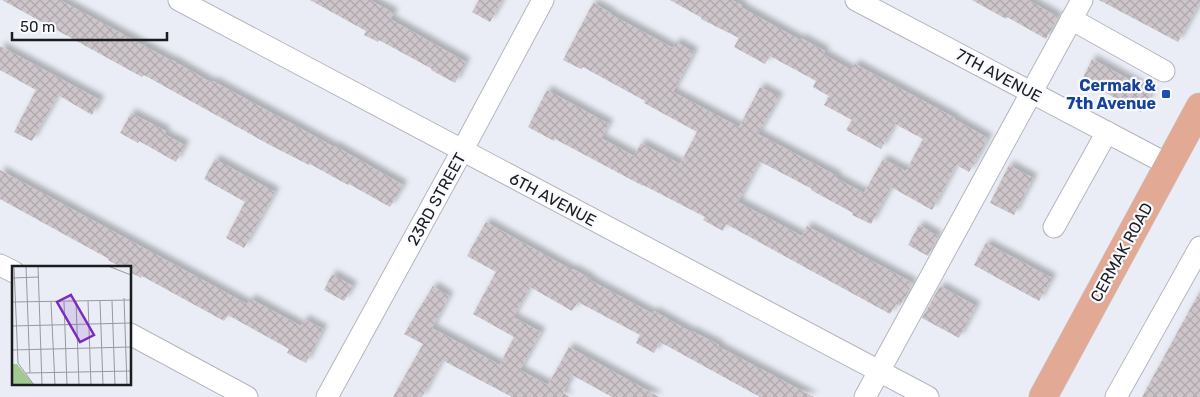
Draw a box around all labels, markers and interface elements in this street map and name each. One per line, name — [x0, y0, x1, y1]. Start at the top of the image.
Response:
scale bar — [12, 10, 168, 42]
text: 50 m — [20, 18, 55, 36]
street label: 7TH AVENUE — [953, 45, 1045, 106]
place label: Cermak & 7th Avenue — [1066, 76, 1156, 113]
marker: Cermak & 7th Avenue — [1160, 88, 1172, 100]
street label: 23RD STREET — [403, 150, 470, 249]
street label: 6TH AVENUE — [506, 169, 599, 230]
street label: CERMAK ROAD — [1086, 199, 1157, 305]
inset map — [12, 266, 131, 384]

